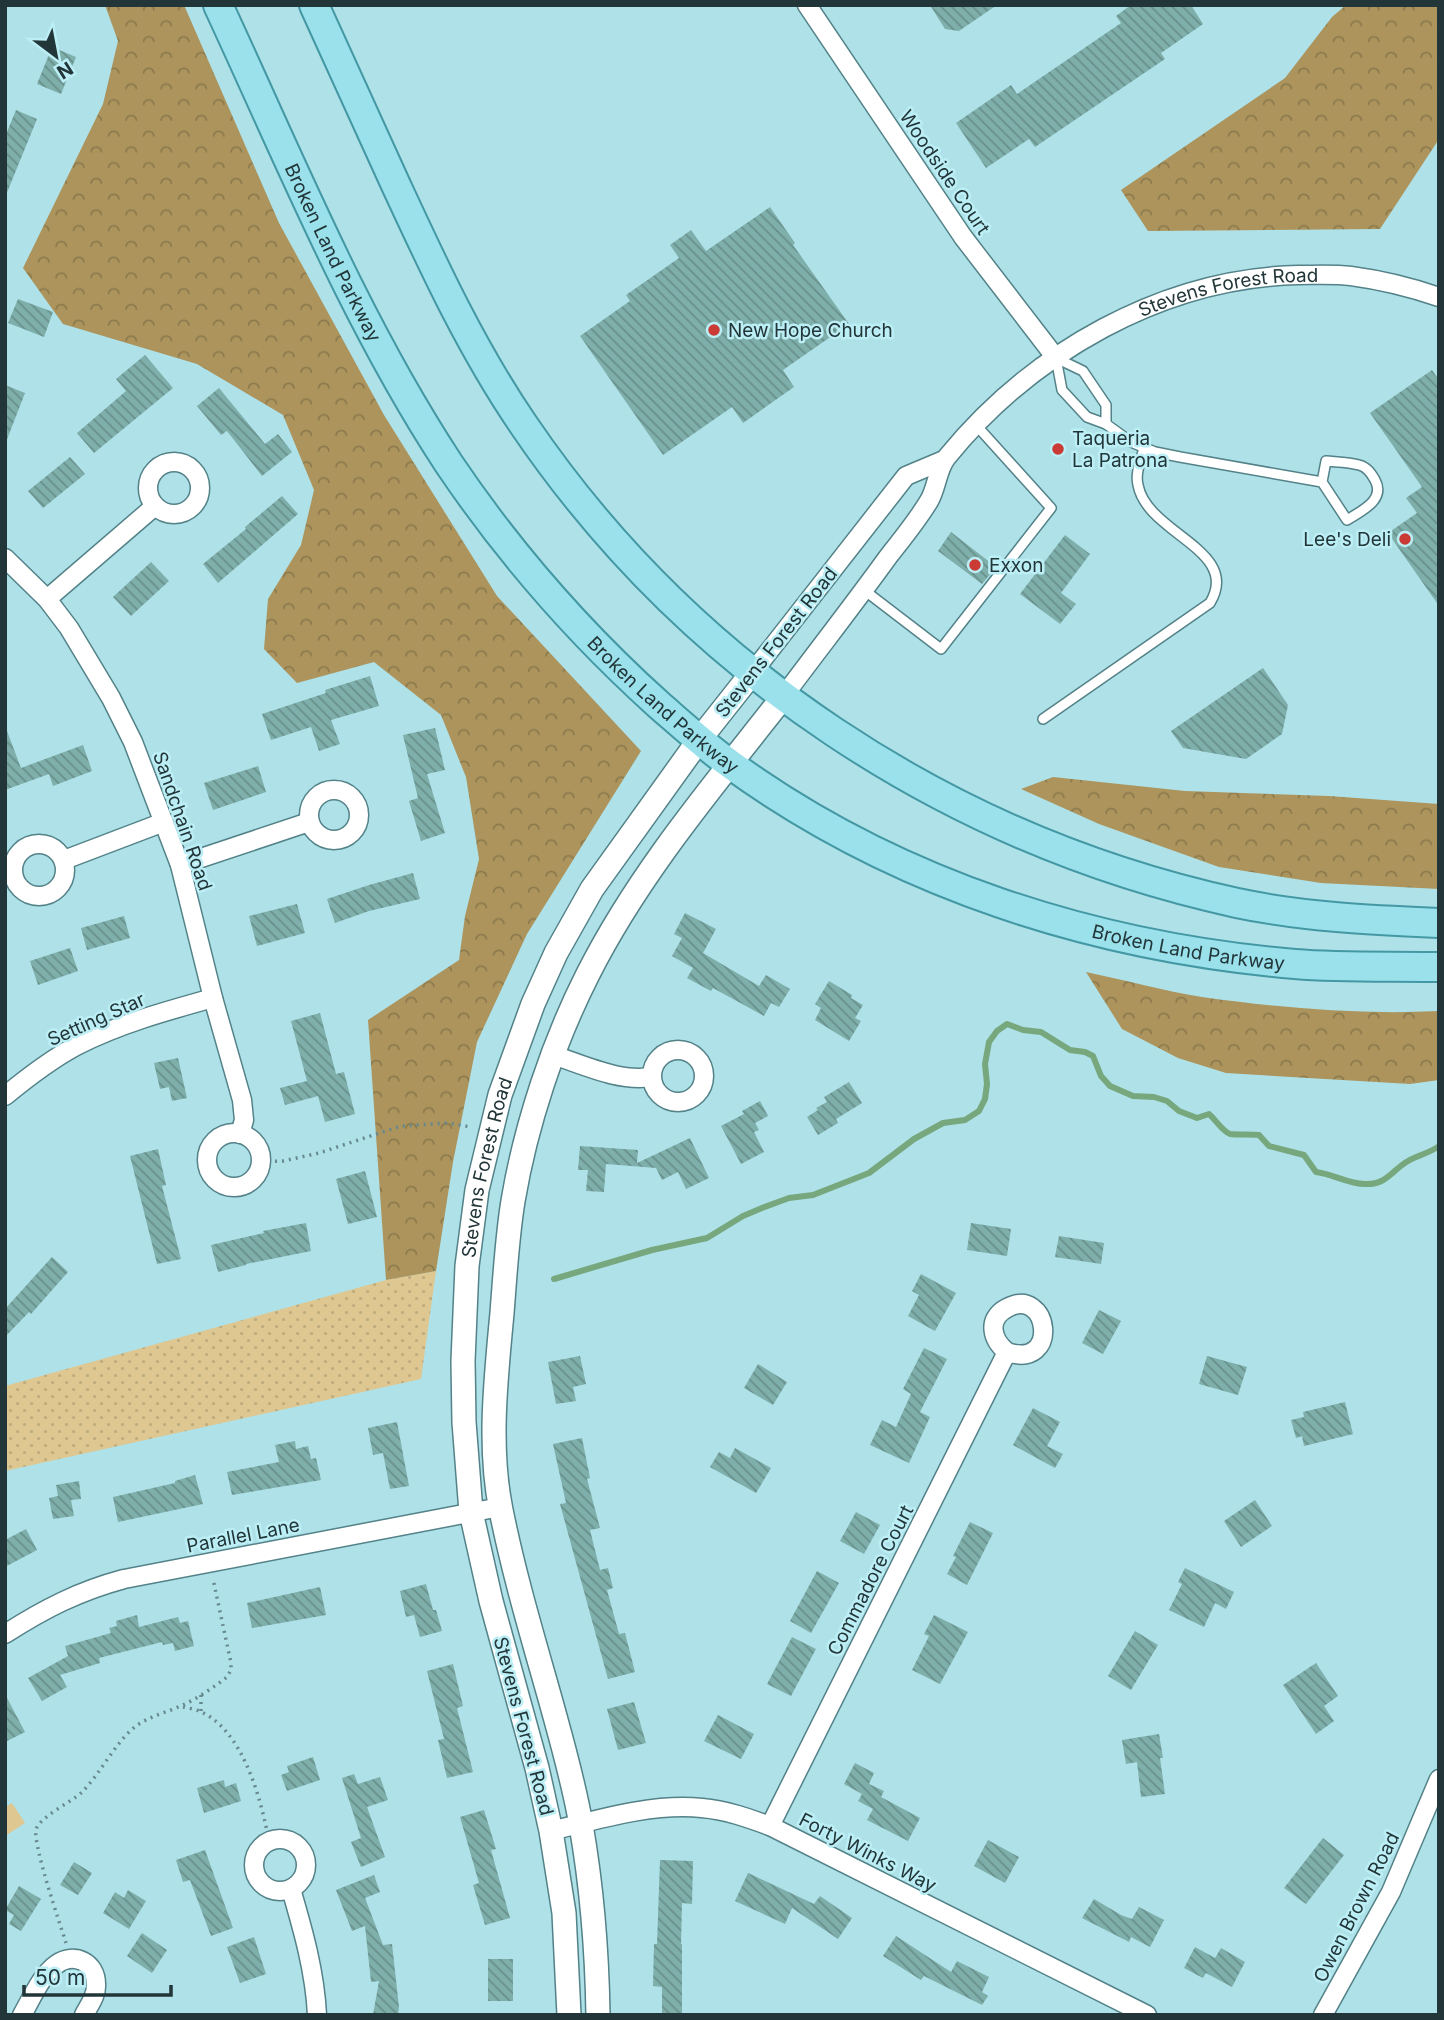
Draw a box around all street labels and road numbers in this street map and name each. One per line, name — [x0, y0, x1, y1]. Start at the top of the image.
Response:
street label: Woodside Court — [894, 106, 995, 239]
street label: Broken Land Parkway — [280, 160, 386, 346]
street label: Stevens Forest Road — [1135, 264, 1319, 322]
street label: Stevens Forest Road — [711, 563, 842, 722]
street label: Broken Land Parkway — [582, 632, 744, 779]
street label: Sandchain Road — [148, 749, 217, 894]
street label: Broken Land Parkway — [1089, 920, 1286, 975]
street label: Setting Star — [44, 988, 149, 1051]
street label: Stevens Forest Road — [457, 1074, 517, 1259]
street label: Commadore Court — [823, 1501, 918, 1659]
street label: Parallel Lane — [185, 1513, 302, 1558]
street label: Stevens Forest Road — [489, 1634, 558, 1818]
street label: Forty Winks Way — [795, 1808, 941, 1897]
street label: Owen Brown Road — [1309, 1828, 1404, 1986]

